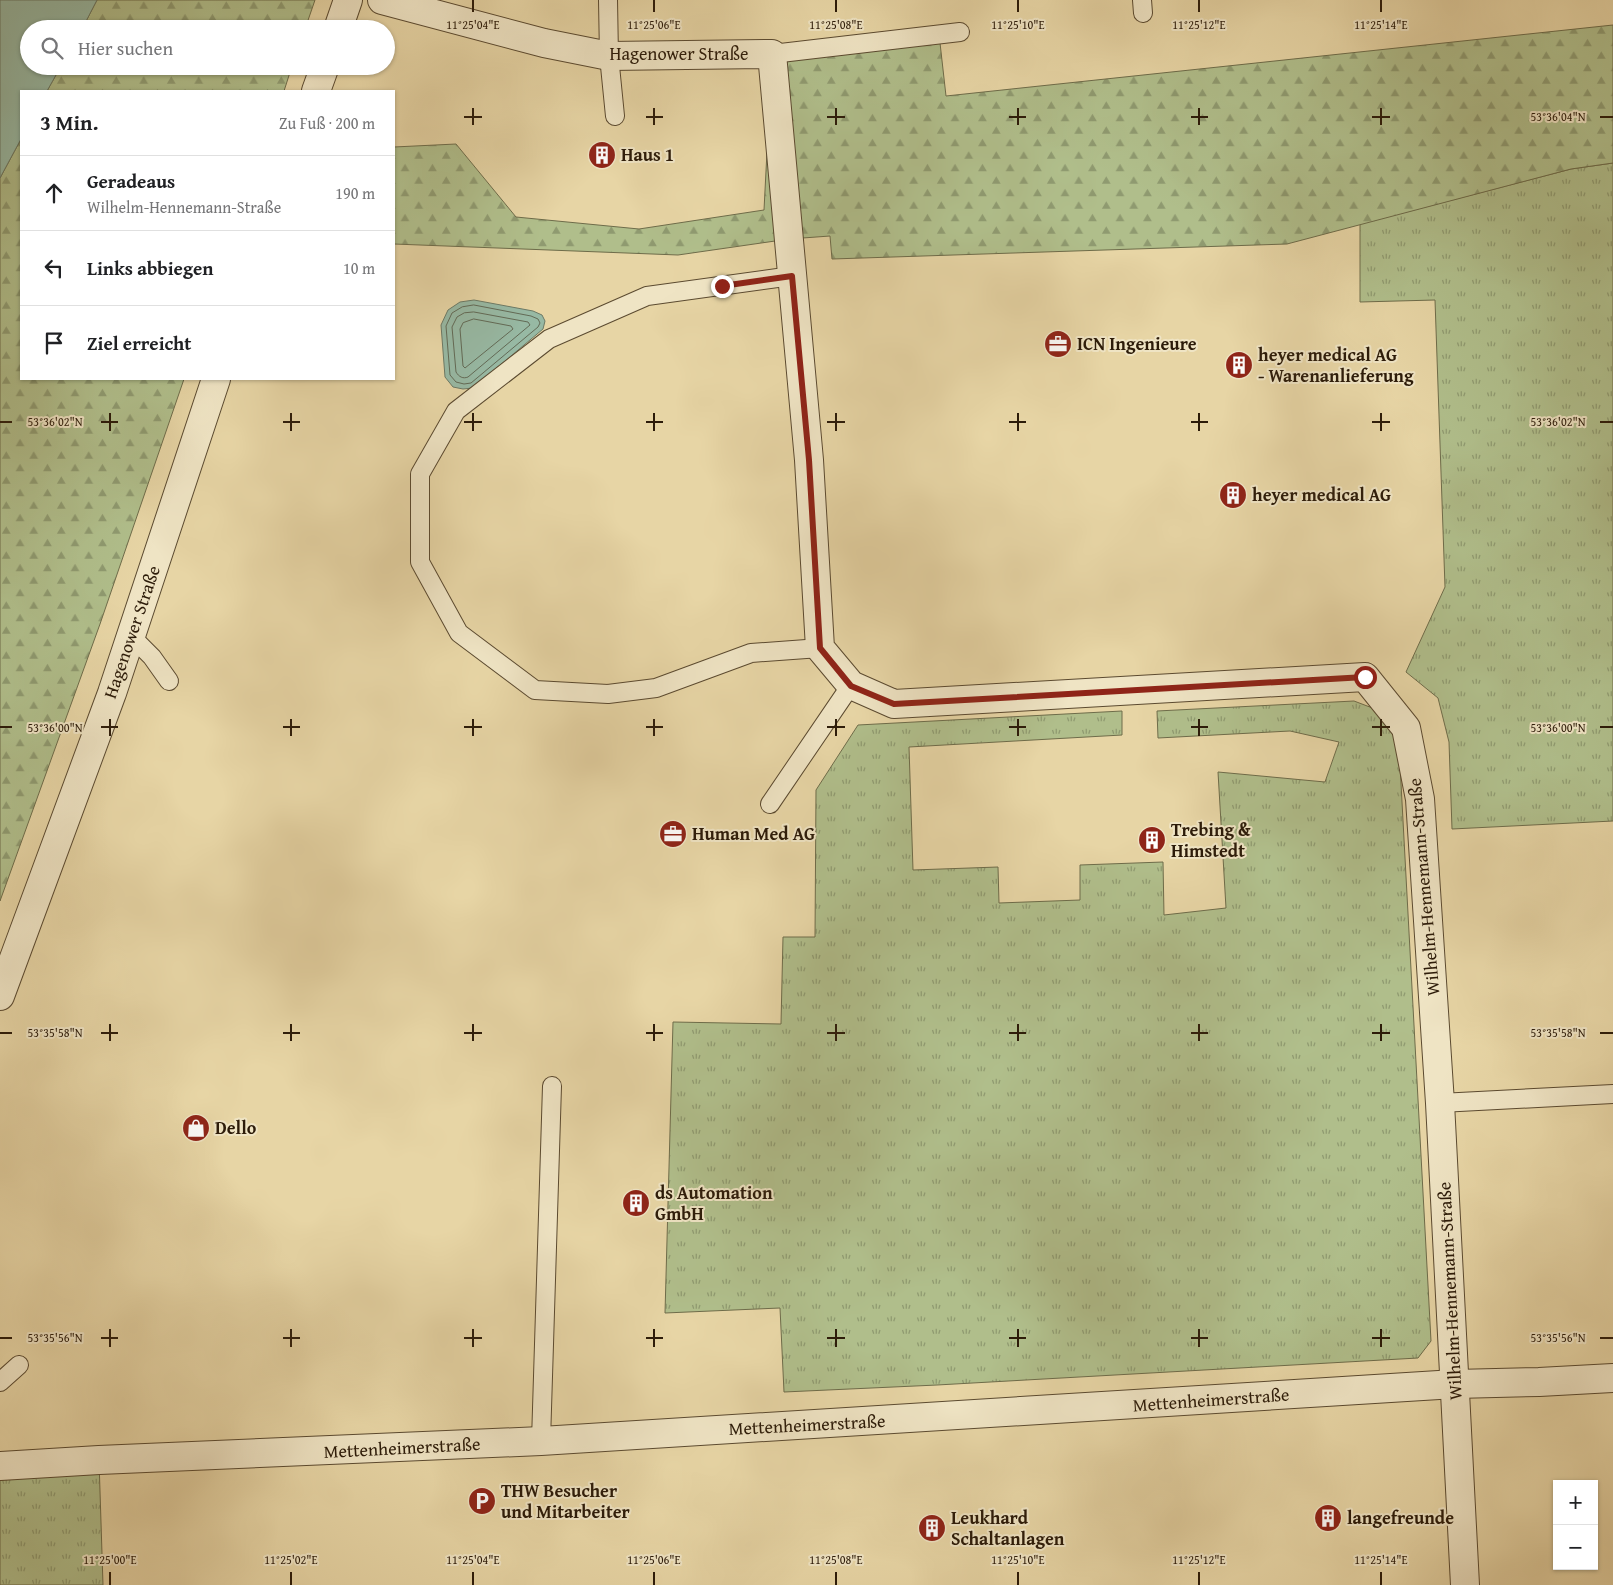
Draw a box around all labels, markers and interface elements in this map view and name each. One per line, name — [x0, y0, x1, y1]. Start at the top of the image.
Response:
text: 11°25'04"E — [446, 16, 500, 33]
text: 11°25'06"E — [627, 16, 681, 33]
text: 11°25'08"E — [809, 16, 863, 33]
text: 11°25'10"E — [991, 16, 1045, 33]
text: 11°25'12"E — [1172, 16, 1226, 33]
text: 11°25'14"E — [1354, 16, 1408, 33]
search box — [20, 20, 395, 75]
icon: search — [38, 34, 66, 62]
text: Hier suchen — [78, 34, 173, 62]
street label: Hagenower Straße — [609, 40, 749, 67]
text: 3 Min. — [40, 107, 98, 138]
text: 53°36'04"N — [1530, 108, 1586, 125]
text: Zu Fuß · 200 m — [279, 111, 375, 135]
building icon: Haus 1 — [587, 140, 617, 170]
place label: Haus 1 — [621, 141, 674, 168]
text: Geradeaus — [87, 167, 175, 195]
icon: ahead — [40, 179, 68, 207]
text: 190 m — [335, 181, 375, 205]
text: Wilhelm-Hennemann-Straße — [87, 195, 281, 219]
icon: left — [40, 254, 68, 282]
text: Links abbiegen — [87, 254, 213, 282]
text: 10 m — [343, 256, 375, 280]
route end — [711, 275, 734, 298]
icon: arrive — [40, 329, 68, 357]
text: Ziel erreicht — [87, 329, 191, 357]
office icon: ICN Ingenieure — [1043, 329, 1073, 359]
place label: ICN Ingenieure — [1077, 330, 1197, 357]
place label: heyer medical AG - Warenanlieferung — [1258, 341, 1414, 389]
building icon: heyer medical AG - Warenanlieferung — [1224, 350, 1254, 380]
text: 53°36'02"N — [27, 413, 83, 430]
text: 53°36'02"N — [1530, 413, 1586, 430]
building icon: heyer medical AG — [1218, 480, 1248, 510]
place label: heyer medical AG — [1252, 481, 1391, 508]
street label: Hagenower Straße — [96, 562, 167, 702]
route start — [1354, 666, 1377, 689]
text: 53°36'00"N — [27, 719, 83, 736]
text: 53°36'00"N — [1530, 719, 1586, 736]
street label: Wilhelm-Hennemann-Straße — [1401, 777, 1446, 997]
place label: Trebing & Himstedt — [1171, 816, 1251, 864]
office icon: Human Med AG — [658, 819, 688, 849]
place label: Human Med AG — [692, 820, 815, 847]
building icon: Trebing & Himstedt — [1137, 825, 1167, 855]
text: 53°35'58"N — [27, 1024, 83, 1041]
text: 53°35'58"N — [1530, 1024, 1586, 1041]
shop icon: Dello — [181, 1113, 211, 1143]
place label: Dello — [215, 1114, 257, 1141]
place label: ds Automation GmbH — [655, 1179, 773, 1227]
street label: Wilhelm-Hennemann-Straße — [1430, 1181, 1469, 1401]
building icon: ds Automation GmbH — [621, 1188, 651, 1218]
text: 53°35'56"N — [27, 1329, 83, 1346]
text: 53°35'56"N — [1530, 1329, 1586, 1346]
street label: Mettenheimerstraße — [1132, 1381, 1290, 1418]
street label: Mettenheimerstraße — [728, 1407, 886, 1442]
street label: Mettenheimerstraße — [323, 1430, 481, 1465]
place label: THW Besucher und Mitarbeiter — [501, 1477, 631, 1525]
map controls — [1553, 1480, 1598, 1570]
button: + — [1553, 1480, 1598, 1525]
parking icon: THW Besucher und Mitarbeiter — [467, 1486, 497, 1516]
building icon: langefreunde — [1313, 1503, 1343, 1533]
place label: Leukhard Schaltanlagen — [951, 1504, 1065, 1552]
place label: langefreunde — [1347, 1504, 1454, 1531]
building icon: Leukhard Schaltanlagen — [917, 1513, 947, 1543]
button: − — [1553, 1525, 1598, 1570]
text: 11°25'00"E — [83, 1551, 137, 1568]
text: 11°25'02"E — [264, 1551, 318, 1568]
text: 11°25'04"E — [446, 1551, 500, 1568]
text: 11°25'06"E — [627, 1551, 681, 1568]
text: 11°25'08"E — [809, 1551, 863, 1568]
text: 11°25'10"E — [991, 1551, 1045, 1568]
text: 11°25'12"E — [1172, 1551, 1226, 1568]
text: 11°25'14"E — [1354, 1551, 1408, 1568]

